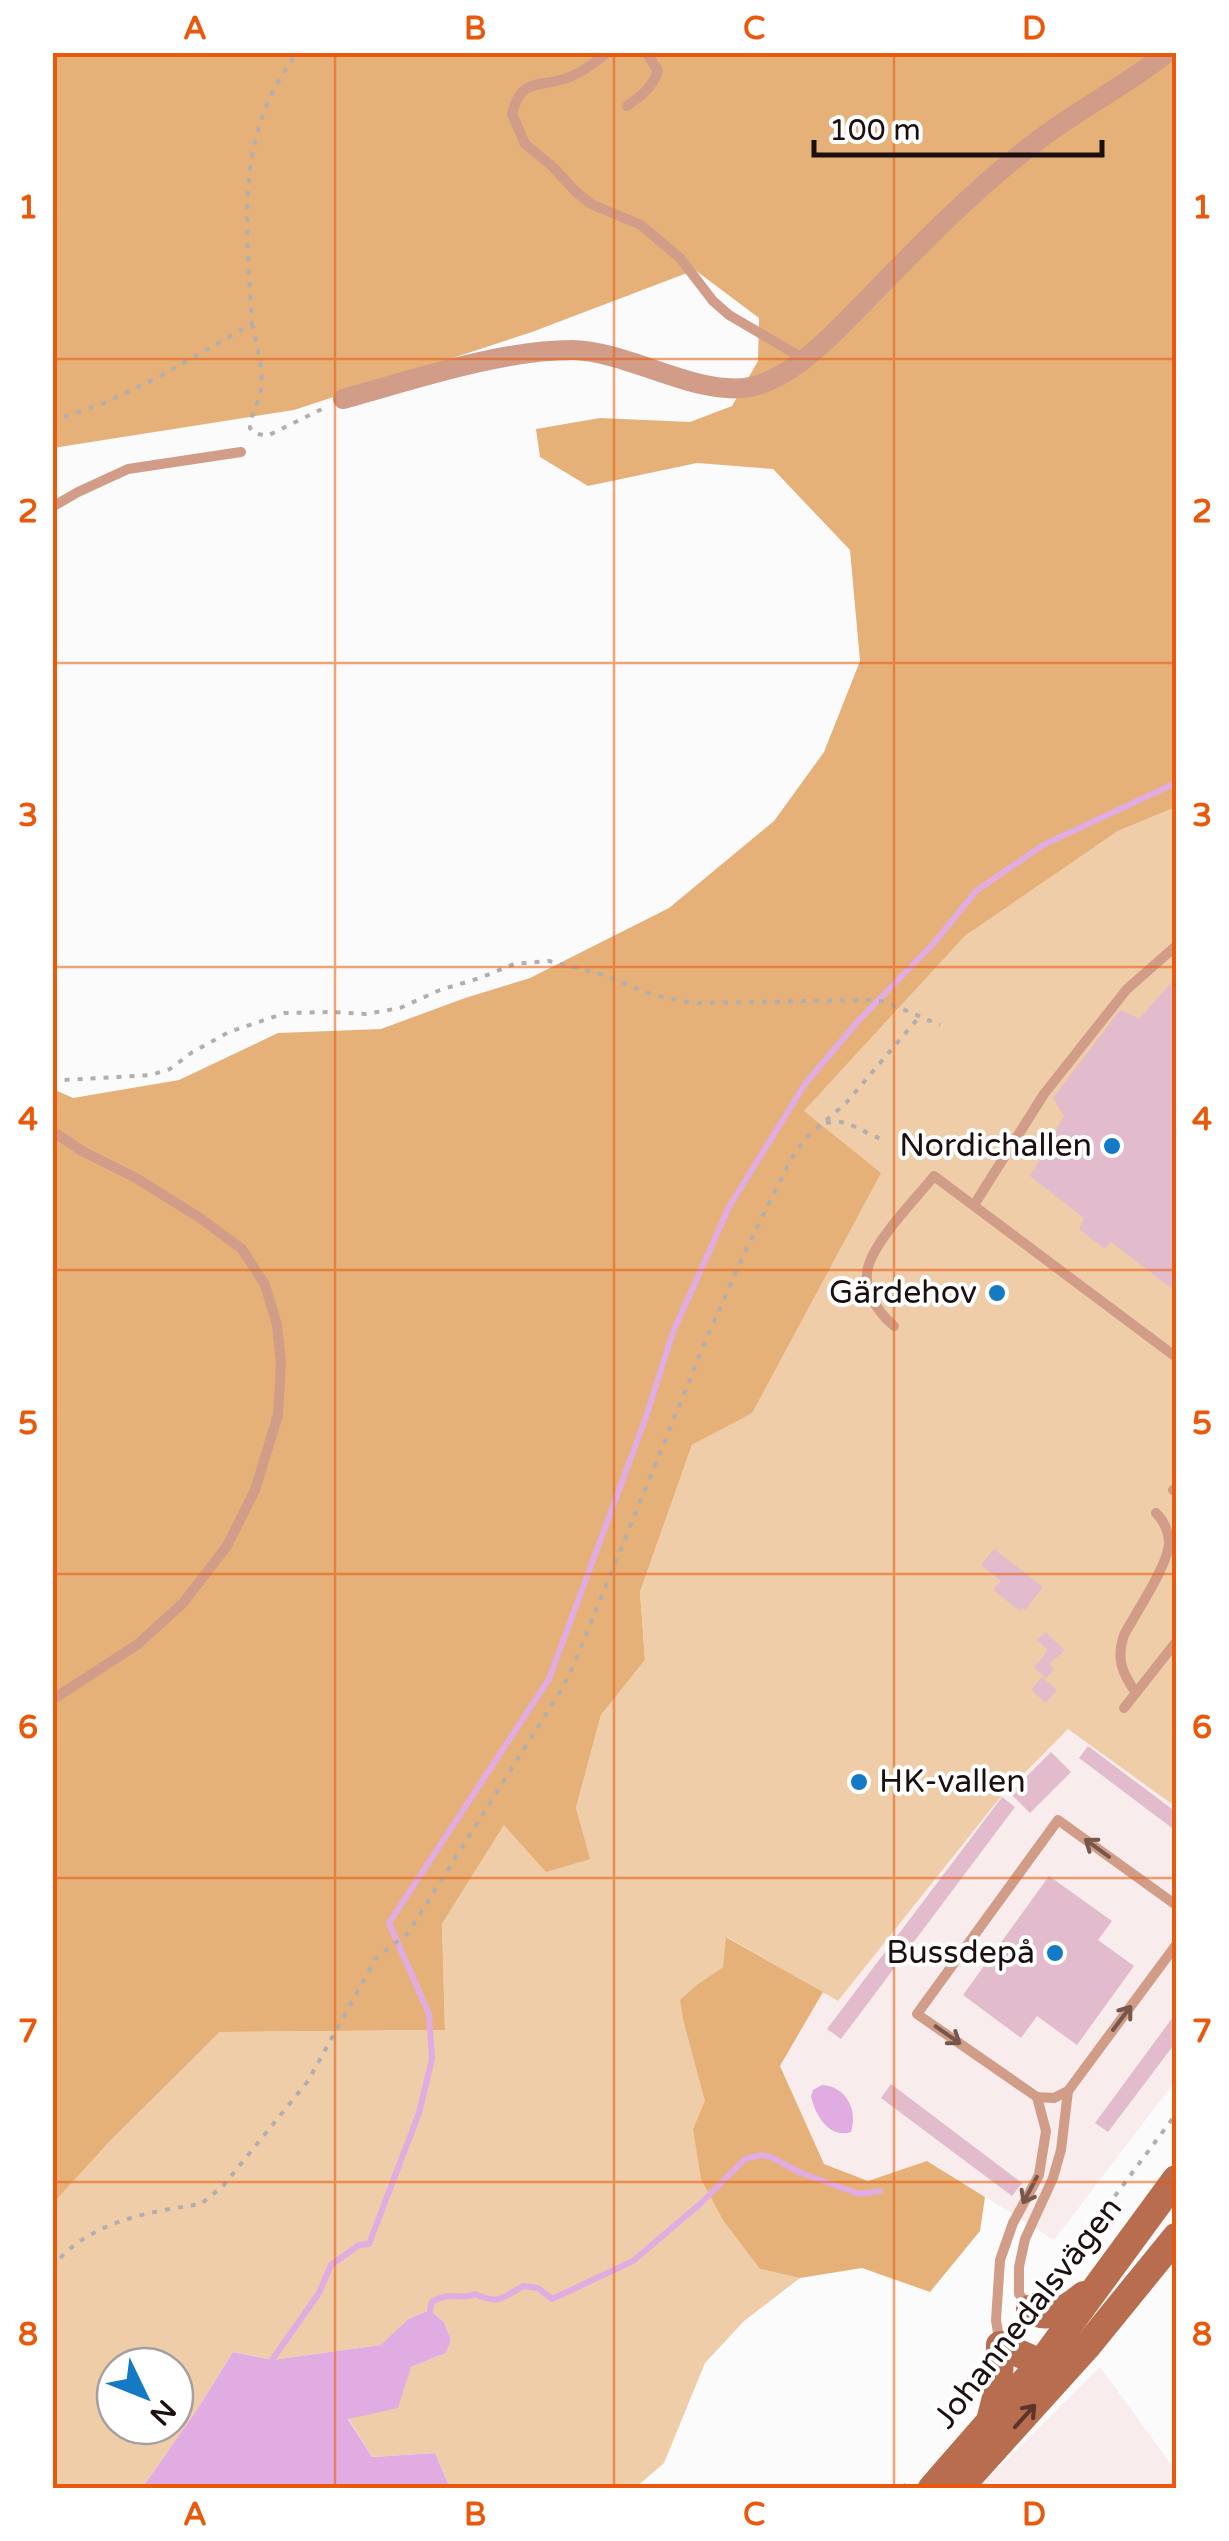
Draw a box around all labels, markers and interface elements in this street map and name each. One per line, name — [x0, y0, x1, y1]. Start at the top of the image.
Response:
text: A — [183, 10, 207, 48]
text: B — [464, 10, 486, 48]
text: C — [743, 10, 765, 48]
text: D — [1022, 10, 1046, 48]
scale bar — [814, 95, 1102, 157]
text: 100 m — [829, 112, 921, 149]
text: 1 — [18, 189, 38, 227]
text: 1 — [1192, 189, 1212, 227]
text: 2 — [18, 493, 38, 531]
text: 2 — [1192, 493, 1212, 531]
text: 3 — [18, 797, 38, 835]
text: 3 — [1192, 797, 1212, 835]
text: 4 — [18, 1101, 38, 1139]
text: 4 — [1192, 1101, 1212, 1139]
place label: Nordichallen — [899, 1127, 1092, 1165]
marker: Nordichallen — [1101, 1135, 1123, 1157]
place label: Gärdehov — [829, 1274, 977, 1312]
marker: Gärdehov — [986, 1282, 1008, 1304]
text: 5 — [18, 1405, 38, 1443]
text: 5 — [1192, 1405, 1212, 1443]
text: 6 — [18, 1709, 38, 1747]
text: 6 — [1192, 1709, 1212, 1747]
place label: HK-vallen — [879, 1763, 1026, 1801]
marker: HK-vallen — [848, 1771, 870, 1793]
one-way arrow — [1084, 1838, 1112, 1859]
place label: Bussdepå — [886, 1934, 1035, 1972]
marker: Bussdepå — [1044, 1942, 1066, 1964]
one-way arrow — [1112, 2005, 1133, 2032]
text: 7 — [18, 2013, 38, 2051]
text: 7 — [1192, 2013, 1212, 2051]
one-way arrow — [933, 2024, 961, 2045]
one-way arrow — [1020, 2175, 1039, 2205]
street label: Johannedalsvägen — [926, 2190, 1130, 2436]
text: 8 — [18, 2316, 38, 2354]
text: 8 — [1192, 2316, 1212, 2354]
north arrow — [95, 2346, 195, 2446]
text: N — [142, 2393, 183, 2432]
one-way arrow — [1013, 2404, 1036, 2429]
text: A — [183, 2496, 207, 2534]
text: B — [464, 2496, 486, 2534]
text: C — [743, 2496, 765, 2534]
text: D — [1022, 2496, 1046, 2534]

